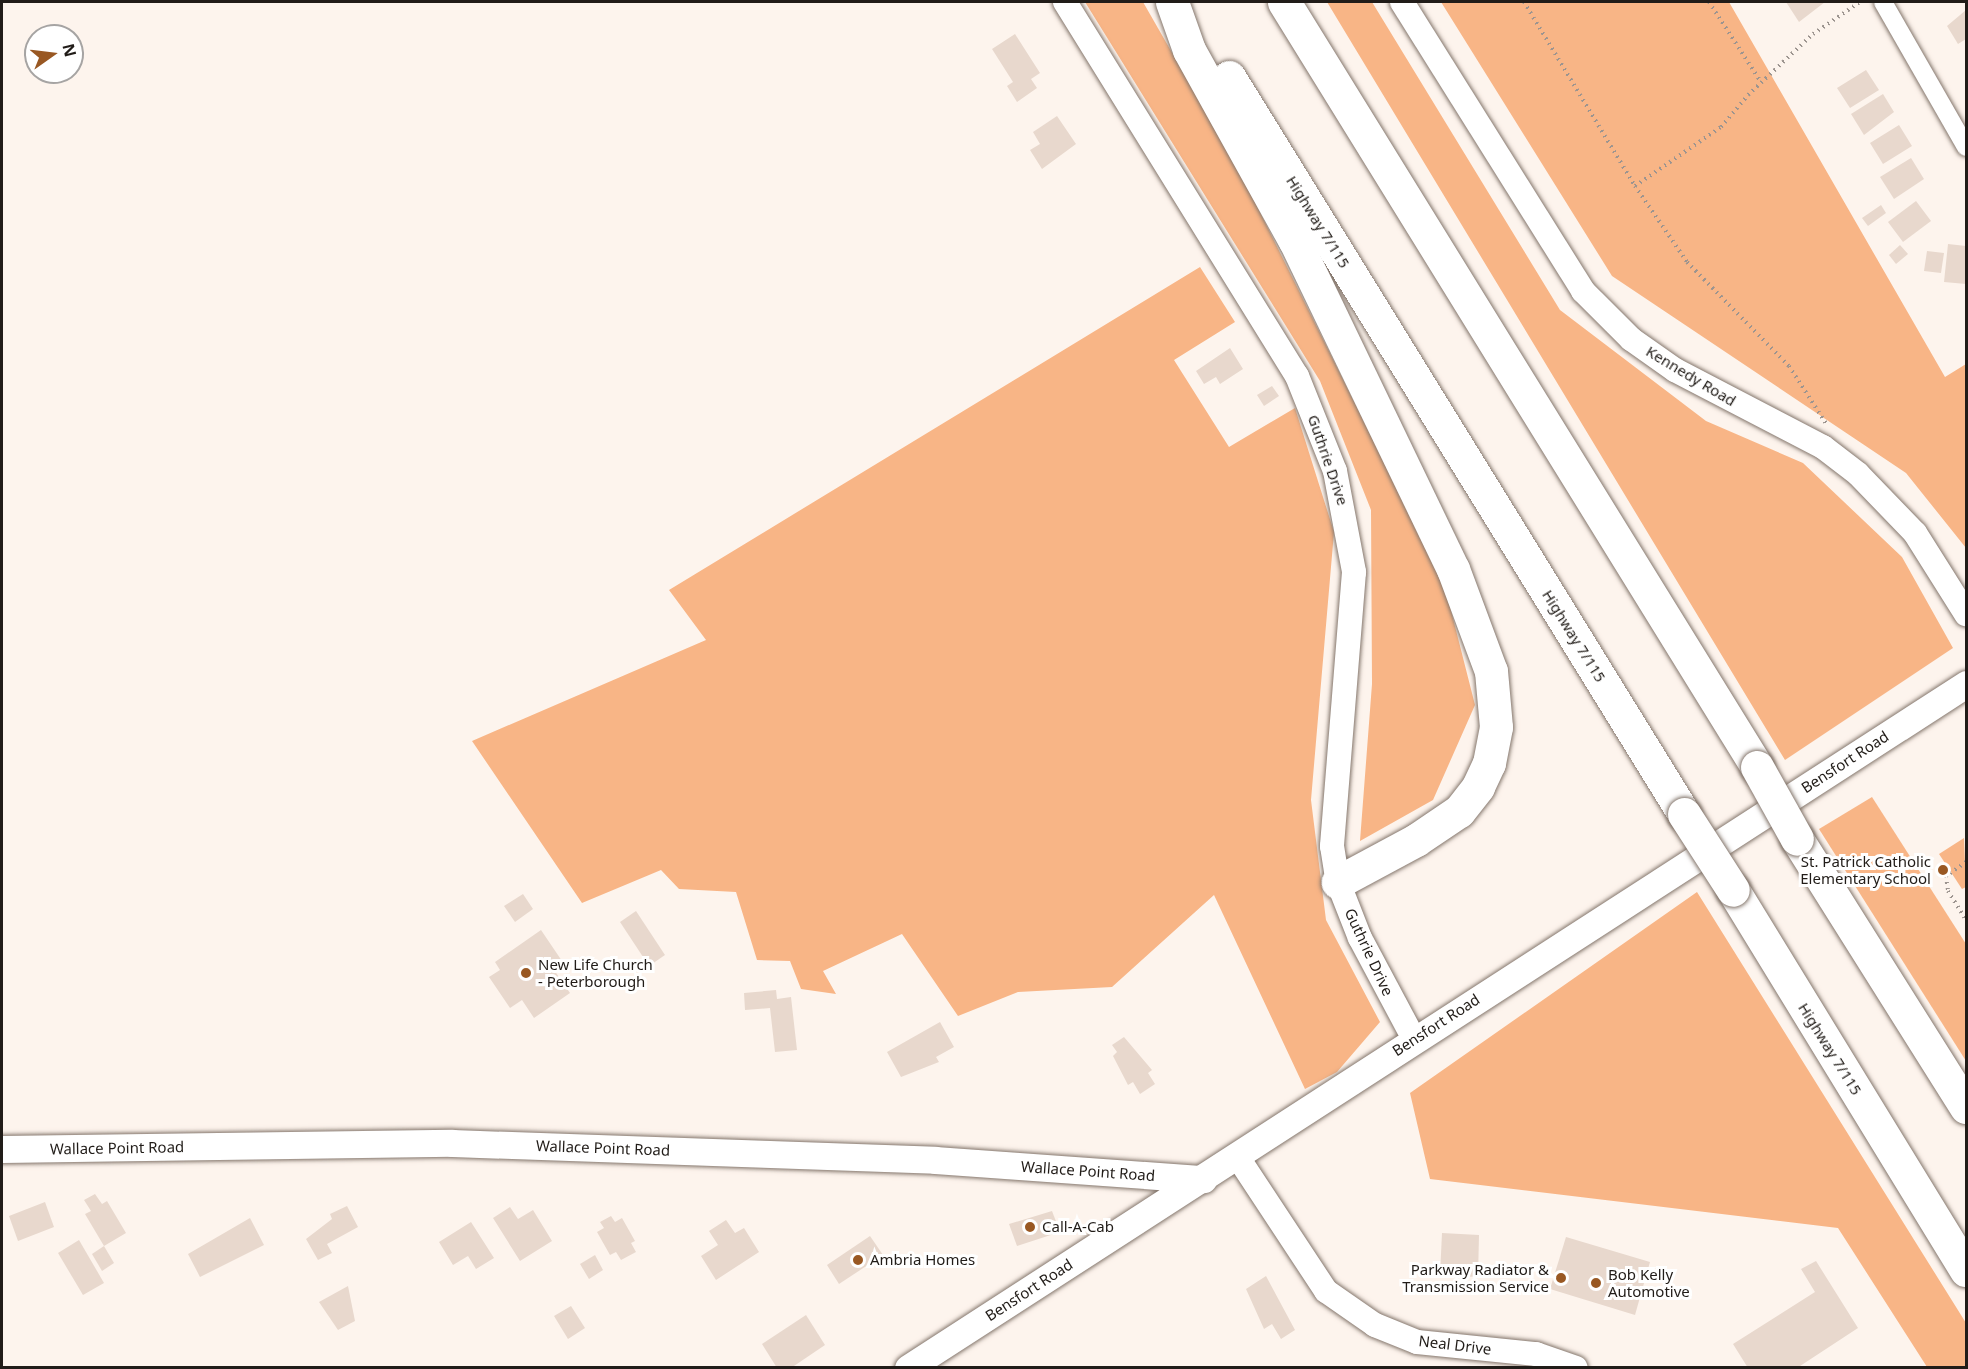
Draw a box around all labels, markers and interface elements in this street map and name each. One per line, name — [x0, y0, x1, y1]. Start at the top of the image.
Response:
north arrow — [24, 24, 84, 84]
text: N — [57, 41, 82, 59]
street label: Highway 7/115 — [1283, 173, 1353, 271]
street label: Kennedy Road — [1643, 342, 1739, 410]
street label: Guthrie Drive — [1304, 412, 1352, 508]
street label: Highway 7/115 — [1539, 587, 1609, 685]
street label: Bensfort Road — [1798, 727, 1892, 797]
place label: St. Patrick Catholic Elementary School — [1800, 852, 1931, 887]
marker: St. Patrick Catholic Elementary School — [1936, 863, 1950, 877]
street label: Guthrie Drive — [1341, 905, 1397, 999]
place label: New Life Church - Peterborough — [538, 955, 653, 990]
marker: New Life Church - Peterborough — [519, 966, 533, 980]
street label: Bensfort Road — [1389, 990, 1483, 1060]
street label: Highway 7/115 — [1795, 1000, 1865, 1098]
street label: Wallace Point Road — [536, 1137, 670, 1159]
street label: Wallace Point Road — [50, 1138, 184, 1158]
street label: Wallace Point Road — [1020, 1157, 1156, 1185]
place label: Call-A-Cab — [1042, 1218, 1114, 1236]
marker: Call-A-Cab — [1023, 1220, 1037, 1234]
place label: Ambria Homes — [870, 1251, 975, 1269]
marker: Ambria Homes — [851, 1253, 865, 1267]
street label: Bensfort Road — [982, 1255, 1076, 1325]
place label: Parkway Radiator & Transmission Service — [1402, 1260, 1549, 1295]
place label: Bob Kelly Automotive — [1608, 1265, 1690, 1300]
marker: Parkway Radiator & Transmission Service — [1554, 1271, 1568, 1285]
marker: Bob Kelly Automotive — [1589, 1276, 1603, 1290]
street label: Neal Drive — [1418, 1332, 1492, 1358]

